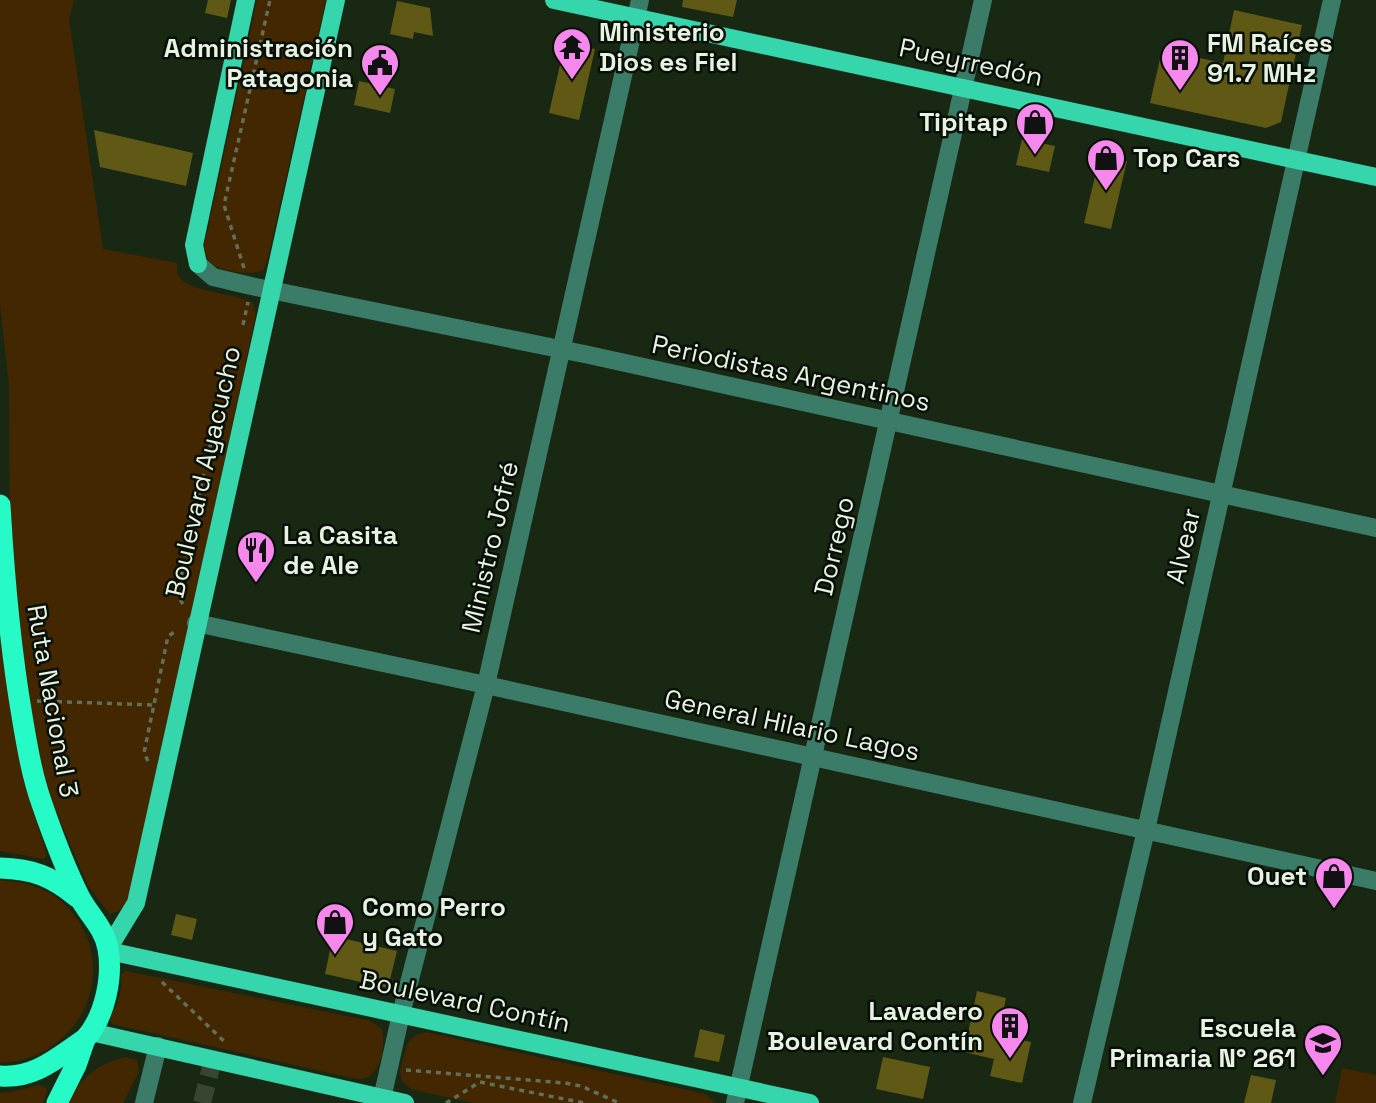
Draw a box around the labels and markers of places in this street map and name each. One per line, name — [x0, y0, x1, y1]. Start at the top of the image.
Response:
place label: Ministerio Dios es Fiel — [599, 15, 737, 79]
temple icon: Ministerio Dios es Fiel — [551, 26, 593, 81]
place label: FM Raíces 91.7 MHz — [1207, 26, 1333, 90]
place label: Administración Patagonia — [164, 31, 353, 95]
building icon: FM Raíces 91.7 MHz — [1159, 37, 1201, 92]
public building icon: Administración Patagonia — [359, 42, 401, 97]
shop icon: Tipitap — [1014, 101, 1056, 156]
place label: Tipitap — [919, 105, 1008, 139]
shop icon: Top Cars — [1085, 137, 1127, 192]
place label: Top Cars — [1133, 141, 1240, 175]
place label: La Casita de Ale — [283, 518, 398, 582]
restaurant icon: La Casita de Ale — [235, 529, 277, 584]
shop icon: Ouet — [1313, 855, 1355, 910]
place label: Ouet — [1247, 859, 1307, 893]
place label: Como Perro y Gato — [362, 890, 506, 954]
shop icon: Como Perro y Gato — [314, 901, 356, 956]
place label: Lavadero Boulevard Contín — [767, 994, 983, 1058]
building icon: Lavadero Boulevard Contín — [989, 1005, 1031, 1060]
place label: Escuela Primaria N° 261 — [1110, 1011, 1296, 1075]
school or university icon: Escuela Primaria N° 261 — [1302, 1022, 1344, 1077]

